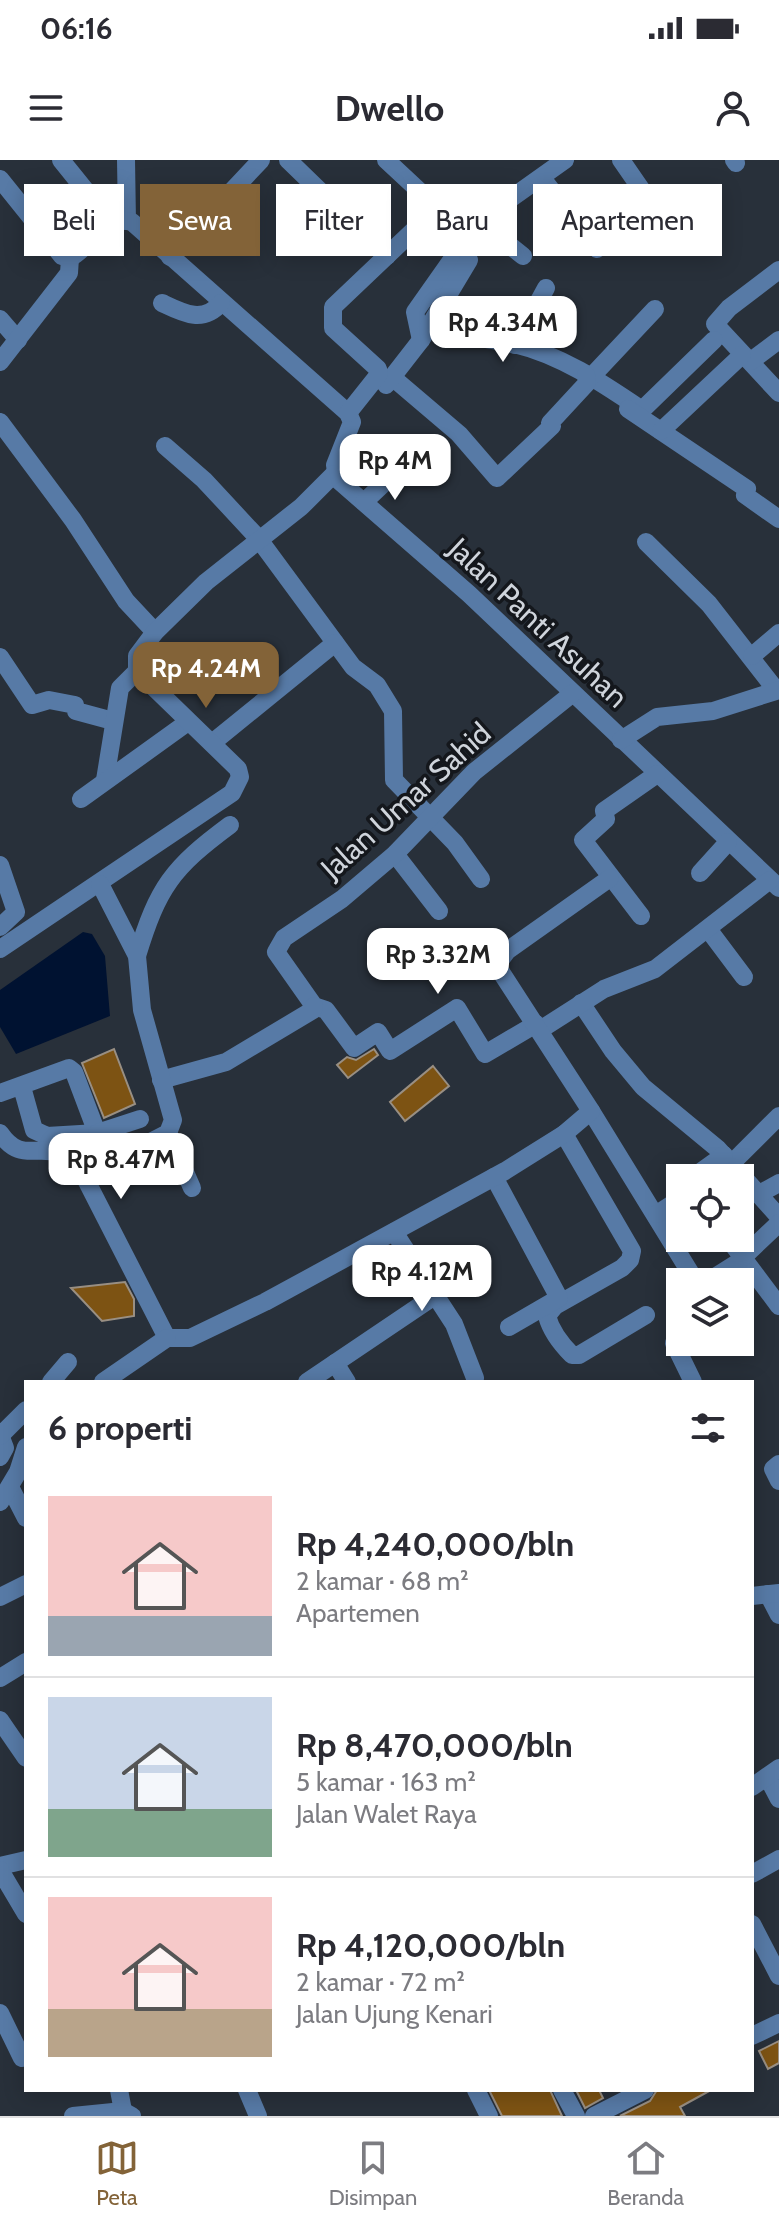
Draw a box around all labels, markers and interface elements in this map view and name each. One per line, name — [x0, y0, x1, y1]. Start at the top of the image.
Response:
text: 06:16 — [40, 10, 113, 47]
icon: menu — [24, 86, 68, 130]
text: Dwello — [335, 86, 444, 130]
icon: person — [711, 86, 755, 130]
chip: Beli — [24, 184, 124, 256]
chip: Sewa — [140, 184, 260, 256]
chip: Filter — [276, 184, 391, 256]
chip: Baru — [407, 184, 517, 256]
chip: Apartemen — [533, 184, 722, 256]
pin: Rp 4.34M — [420, 296, 586, 364]
text: Rp 4.34M — [448, 306, 558, 338]
pin: Rp 4M — [339, 434, 451, 502]
text: Rp 4M — [358, 444, 432, 476]
street label: Jalan Panti Asuhan — [440, 529, 636, 715]
pin: Rp 4.24M — [123, 642, 289, 710]
text: Rp 4.24M — [151, 652, 261, 684]
street label: Jalan Umar Sahid — [312, 715, 498, 887]
pin: Rp 3.32M — [355, 928, 521, 996]
text: Rp 3.32M — [385, 938, 491, 970]
pin: Rp 8.47M — [38, 1133, 204, 1201]
text: Rp 8.47M — [67, 1143, 175, 1175]
map controls — [666, 1164, 754, 1356]
button: locate — [666, 1164, 754, 1252]
pin: Rp 4.12M — [339, 1245, 505, 1313]
text: Rp 4.12M — [370, 1255, 474, 1287]
button: layers — [666, 1268, 754, 1356]
icon: filters — [686, 1406, 730, 1450]
text: 6 properti — [48, 1407, 193, 1449]
text: Rp 4,240,000/bln — [296, 1523, 574, 1565]
icon: home — [112, 1528, 208, 1624]
text: 2 kamar · 68 m² — [296, 1565, 469, 1597]
text: Apartemen — [296, 1597, 420, 1629]
text: Rp 8,470,000/bln — [296, 1724, 573, 1766]
icon: home — [112, 1729, 208, 1825]
text: 5 kamar · 163 m² — [296, 1766, 476, 1798]
text: Jalan Walet Raya — [296, 1798, 477, 1830]
text: Rp 4,120,000/bln — [296, 1924, 565, 1966]
icon: home — [112, 1929, 208, 2025]
text: 2 kamar · 72 m² — [296, 1966, 465, 1998]
text: Jalan Ujung Kenari — [296, 1998, 493, 2030]
tab: Peta — [95, 2136, 139, 2211]
tab: Disimpan — [329, 2136, 417, 2211]
tab: Beranda — [607, 2136, 684, 2211]

